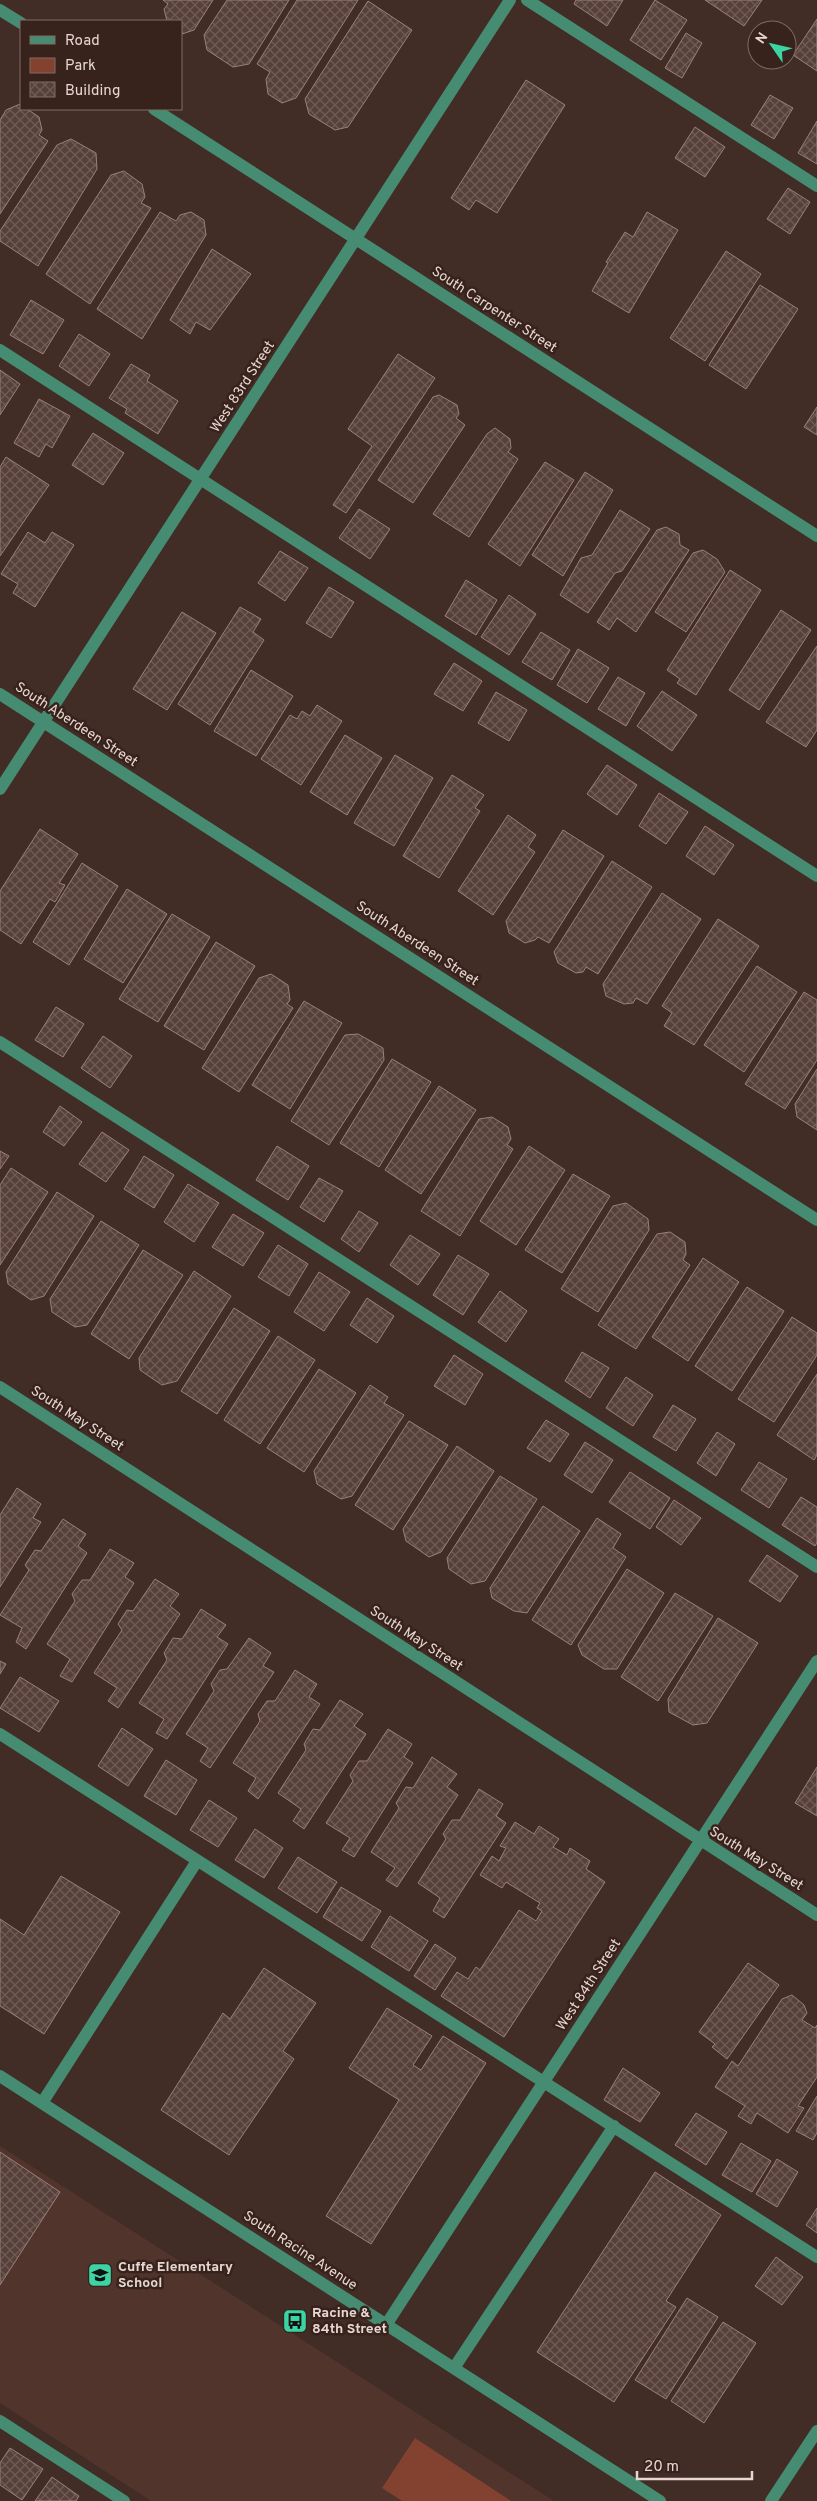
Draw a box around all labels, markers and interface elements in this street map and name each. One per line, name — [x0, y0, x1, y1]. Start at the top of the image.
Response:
legend — [20, 20, 182, 110]
north arrow — [747, 20, 797, 70]
text: N — [753, 30, 772, 47]
text: Road — [65, 32, 100, 51]
text: Park — [65, 57, 96, 76]
text: Building — [65, 82, 120, 101]
street label: South Carpenter Street — [428, 263, 560, 357]
street label: West 83rd Street — [207, 338, 279, 436]
street label: South Aberdeen Street — [11, 679, 141, 771]
street label: South Aberdeen Street — [352, 898, 482, 990]
street label: South May Street — [27, 1383, 127, 1455]
street label: South May Street — [366, 1603, 466, 1675]
street label: South May Street — [706, 1823, 806, 1895]
street label: West 84th Street — [553, 1936, 625, 2034]
street label: South Racine Avenue — [240, 2208, 360, 2294]
place label: Cuffe Elementary School — [118, 2259, 233, 2292]
school or university icon: Cuffe Elementary School — [87, 2262, 113, 2288]
place label: Racine & 84th Street — [312, 2305, 387, 2338]
bus stop icon: Racine & 84th Street — [282, 2308, 308, 2334]
scale bar — [637, 2448, 752, 2480]
text: 20 m — [644, 2458, 679, 2477]

